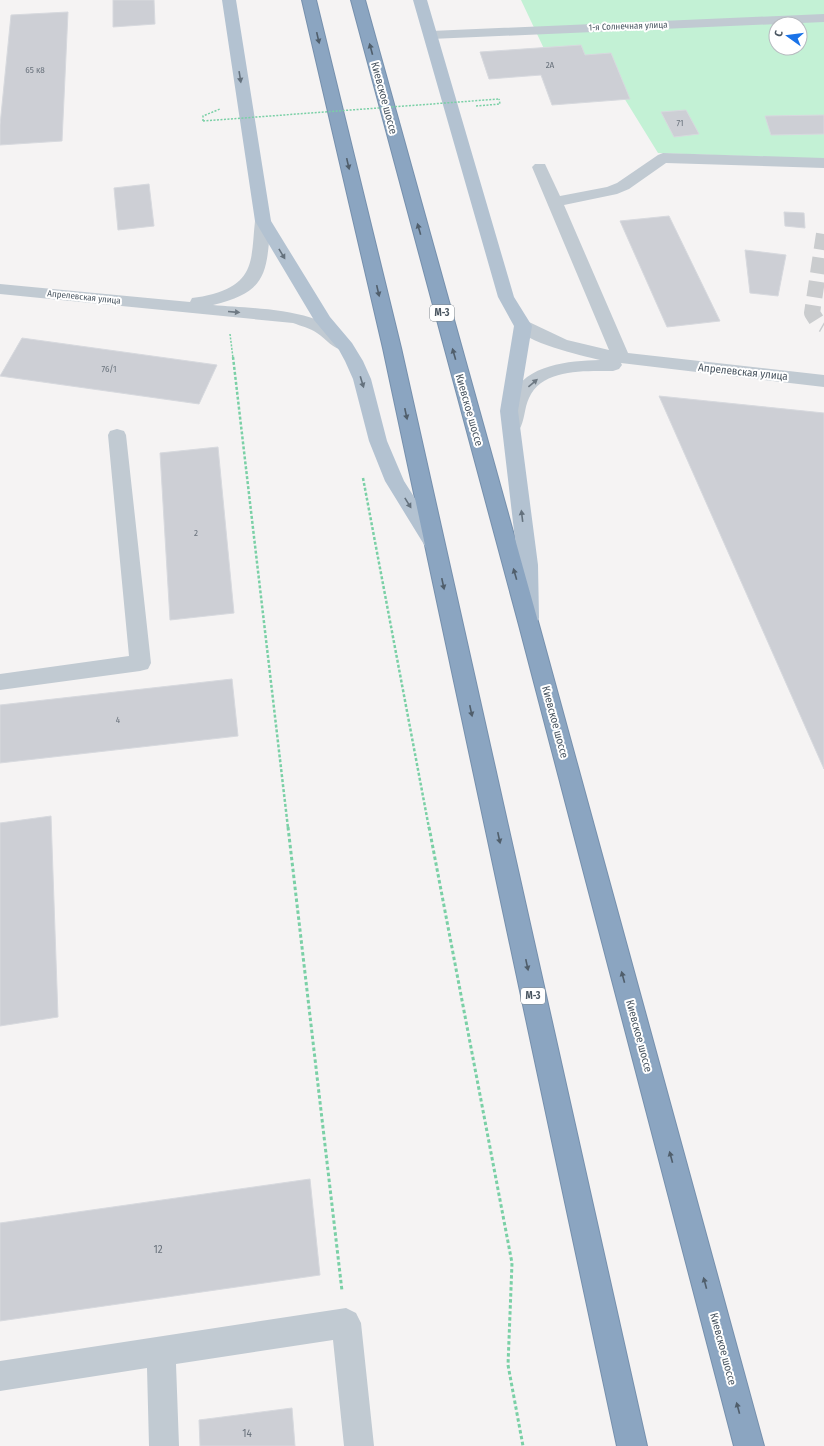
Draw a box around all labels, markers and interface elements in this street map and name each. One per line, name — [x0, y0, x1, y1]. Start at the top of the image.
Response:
north arrow — [768, 16, 808, 56]
street label: 1-я Солнечная улица — [588, 20, 668, 32]
text: С — [772, 29, 786, 38]
one-way arrow — [315, 32, 321, 44]
one-way arrow — [368, 43, 374, 55]
street label: Киевское шоссе — [368, 60, 400, 136]
house number: 2А — [546, 60, 555, 70]
house number: 65 к8 — [25, 65, 45, 75]
one-way arrow — [237, 71, 243, 83]
house number: 71 — [676, 118, 684, 128]
one-way arrow — [346, 158, 352, 171]
one-way arrow — [416, 223, 422, 235]
one-way arrow — [279, 248, 286, 260]
one-way arrow — [376, 285, 382, 297]
street label: Апрелевская улица — [47, 288, 122, 306]
road number: М-3 — [430, 305, 454, 321]
one-way arrow — [228, 308, 240, 315]
one-way arrow — [451, 348, 457, 360]
street label: Апрелевская улица — [698, 361, 788, 383]
house number: 76/1 — [102, 364, 116, 374]
street label: Киевское шоссе — [453, 372, 485, 448]
one-way arrow — [359, 376, 365, 388]
one-way arrow — [528, 378, 539, 387]
one-way arrow — [403, 407, 409, 420]
one-way arrow — [405, 497, 412, 509]
one-way arrow — [519, 510, 525, 522]
house number: 2 — [194, 528, 198, 538]
one-way arrow — [512, 568, 518, 580]
one-way arrow — [441, 578, 447, 590]
street label: Киевское шоссе — [539, 684, 571, 760]
one-way arrow — [469, 705, 475, 717]
house number: 4 — [116, 715, 121, 725]
one-way arrow — [496, 832, 502, 844]
one-way arrow — [524, 959, 530, 971]
one-way arrow — [620, 971, 626, 984]
road number: М-3 — [521, 988, 545, 1004]
street label: Киевское шоссе — [623, 998, 655, 1074]
one-way arrow — [668, 1151, 674, 1163]
house number: 12 — [153, 1243, 163, 1256]
one-way arrow — [702, 1276, 708, 1288]
street label: Киевское шоссе — [707, 1311, 739, 1387]
one-way arrow — [735, 1402, 741, 1415]
house number: 14 — [242, 1427, 252, 1440]

